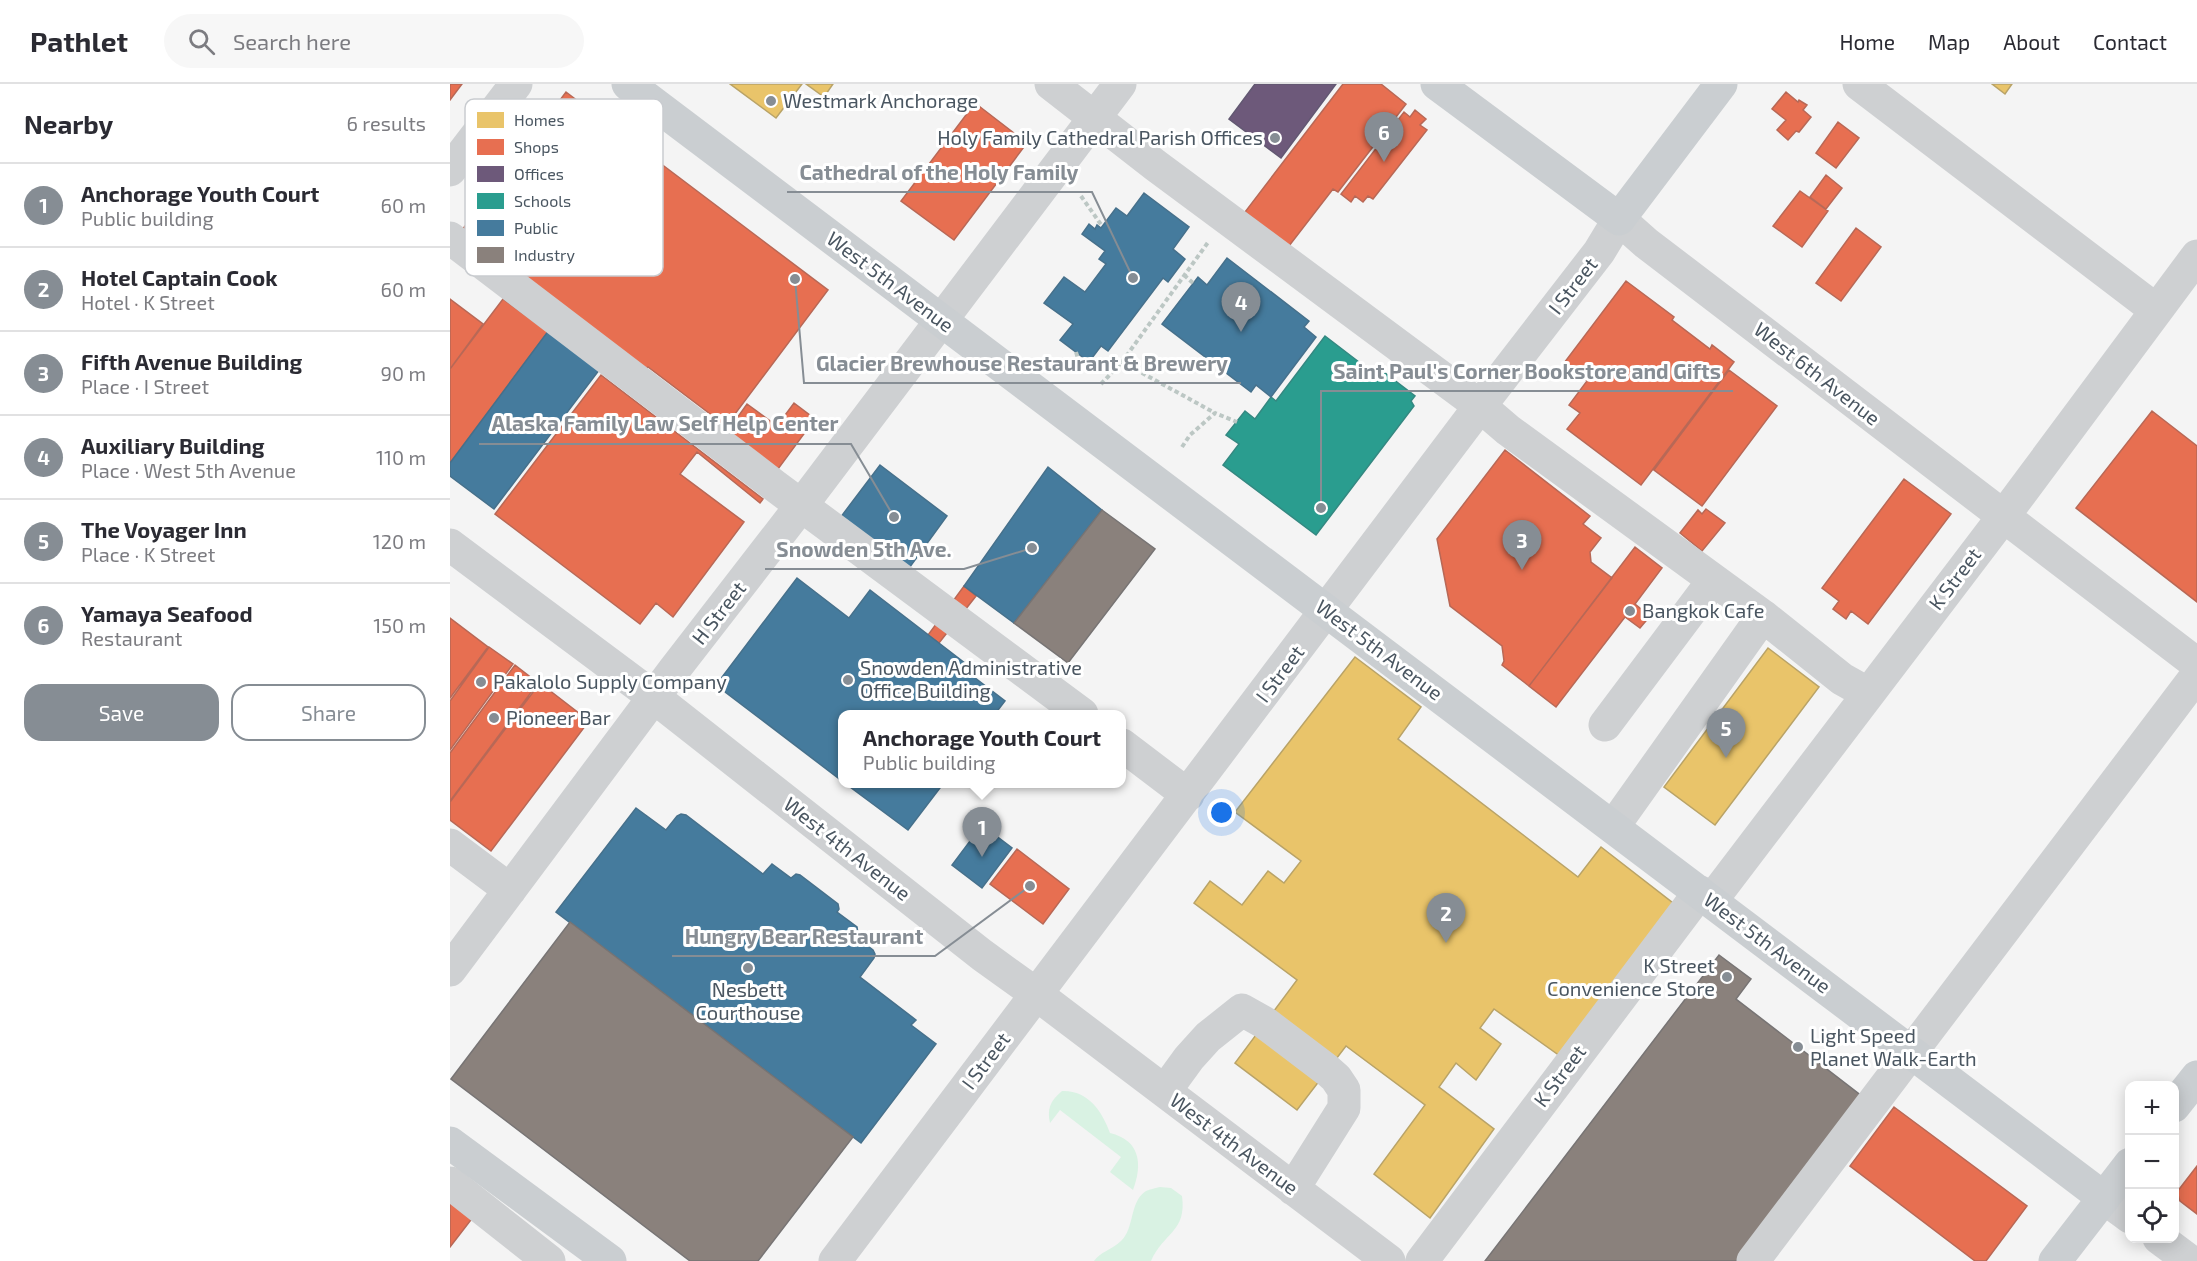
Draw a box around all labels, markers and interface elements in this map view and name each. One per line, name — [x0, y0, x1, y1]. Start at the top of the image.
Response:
search box — [164, 14, 584, 68]
text: Pathlet — [30, 24, 128, 58]
icon: search — [185, 25, 218, 58]
text: Search here — [233, 28, 351, 54]
text: Home — [1839, 29, 1895, 54]
text: Map — [1928, 29, 1970, 54]
text: About — [2003, 29, 2060, 54]
text: Contact — [2093, 29, 2167, 54]
place label: Westmark Anchorage — [783, 88, 978, 112]
marker: Westmark Anchorage — [764, 94, 778, 108]
legend — [465, 99, 663, 276]
text: Nearby — [24, 108, 113, 139]
text: Homes — [514, 110, 565, 129]
text: 6 results — [346, 111, 426, 135]
pin: 6 — [1364, 112, 1404, 162]
place label: Holy Family Cathedral Parish Offices — [937, 125, 1263, 149]
marker: Holy Family Cathedral Parish Offices — [1268, 131, 1282, 145]
text: Shops — [514, 137, 559, 156]
callout: Cathedral of the Holy Family — [787, 153, 1092, 192]
text: Cathedral of the Holy Family — [800, 159, 1079, 185]
text: Offices — [514, 164, 564, 183]
text: Anchorage Youth Court — [81, 180, 319, 206]
text: Schools — [514, 191, 571, 210]
text: 1 — [39, 193, 48, 217]
text: 60 m — [381, 193, 426, 217]
text: Public building — [81, 206, 214, 230]
text: Public — [514, 218, 558, 237]
street label: West 5th Avenue — [822, 226, 959, 337]
text: Industry — [514, 245, 575, 264]
street label: I Street — [1543, 252, 1602, 318]
text: Hotel Captain Cook — [81, 264, 278, 290]
text: 2 — [38, 277, 49, 301]
text: 60 m — [381, 277, 426, 301]
pin: 4 — [1222, 282, 1260, 332]
text: Hotel · K Street — [81, 290, 215, 314]
street label: West 6th Avenue — [1750, 317, 1885, 430]
callout: Glacier Brewhouse Restaurant & Brewery — [804, 344, 1241, 383]
text: Fifth Avenue Building — [81, 348, 302, 374]
text: Glacier Brewhouse Restaurant & Brewery — [816, 350, 1228, 376]
callout: Saint Paul's Corner Bookstore and Gifts — [1321, 352, 1733, 391]
text: Saint Paul's Corner Bookstore and Gifts — [1333, 358, 1721, 383]
text: 3 — [38, 361, 49, 385]
text: 90 m — [381, 361, 426, 385]
text: Place · I Street — [81, 374, 209, 398]
callout: Alaska Family Law Self Help Center — [479, 405, 851, 444]
text: Alaska Family Law Self Help Center — [491, 410, 839, 436]
text: Auxiliary Building — [81, 432, 265, 458]
text: 4 — [37, 445, 50, 469]
text: 110 m — [376, 445, 426, 469]
text: Place · West 5th Avenue — [81, 458, 296, 482]
text: The Voyager Inn — [81, 516, 247, 542]
pin: 3 — [1502, 520, 1542, 570]
text: 5 — [38, 529, 49, 553]
text: 120 m — [373, 529, 426, 553]
callout: Snowden 5th Ave. — [765, 530, 964, 569]
text: Snowden 5th Ave. — [776, 536, 952, 561]
text: Place · K Street — [81, 542, 215, 566]
street label: K Street — [1923, 542, 1986, 614]
street label: H Street — [686, 576, 750, 649]
street label: West 5th Avenue — [1311, 594, 1448, 705]
place label: Bangkok Cafe — [1642, 598, 1764, 622]
text: Yamaya Seafood — [81, 600, 253, 626]
marker: Bangkok Cafe — [1623, 604, 1637, 618]
text: 6 — [38, 613, 49, 637]
text: 150 m — [373, 613, 426, 637]
text: Restaurant — [81, 626, 182, 650]
street label: I Street — [1250, 640, 1309, 707]
place label: Snowden Administrative Office Building — [860, 655, 1082, 702]
place label: Pakalolo Supply Company — [493, 669, 727, 693]
marker: Snowden Administrative Office Building — [841, 673, 855, 687]
marker: Pakalolo Supply Company — [474, 675, 488, 689]
button: Save — [24, 684, 219, 741]
button: Share — [231, 684, 426, 741]
place label: Pioneer Bar — [506, 705, 611, 729]
pin: 5 — [1706, 708, 1746, 758]
popup — [838, 710, 1126, 788]
marker: Pioneer Bar — [487, 711, 501, 725]
text: Anchorage Youth Court — [863, 724, 1101, 750]
text: Public building — [863, 750, 995, 774]
street label: West 4th Avenue — [780, 791, 916, 905]
your location — [1207, 798, 1236, 827]
pin: 1 — [962, 808, 1002, 857]
street label: West 5th Avenue — [1699, 887, 1836, 998]
pin: 2 — [1426, 894, 1466, 943]
callout: Hungry Bear Restaurant — [672, 917, 935, 956]
text: Hungry Bear Restaurant — [685, 923, 924, 949]
place label: K Street Convenience Store — [1547, 953, 1715, 1000]
marker: Nesbett Courthouse — [741, 961, 755, 975]
marker: K Street Convenience Store — [1720, 970, 1734, 984]
place label: Nesbett Courthouse — [695, 977, 801, 1024]
place label: Light Speed Planet Walk-Earth — [1810, 1023, 1977, 1070]
street label: I Street — [956, 1027, 1015, 1094]
street label: K Street — [1528, 1039, 1591, 1111]
marker: Light Speed Planet Walk-Earth — [1791, 1040, 1805, 1054]
map controls — [2125, 1081, 2179, 1243]
button: + — [2125, 1081, 2179, 1135]
street label: West 4th Avenue — [1166, 1087, 1303, 1199]
button: − — [2125, 1135, 2179, 1189]
button: locate — [2125, 1189, 2179, 1243]

